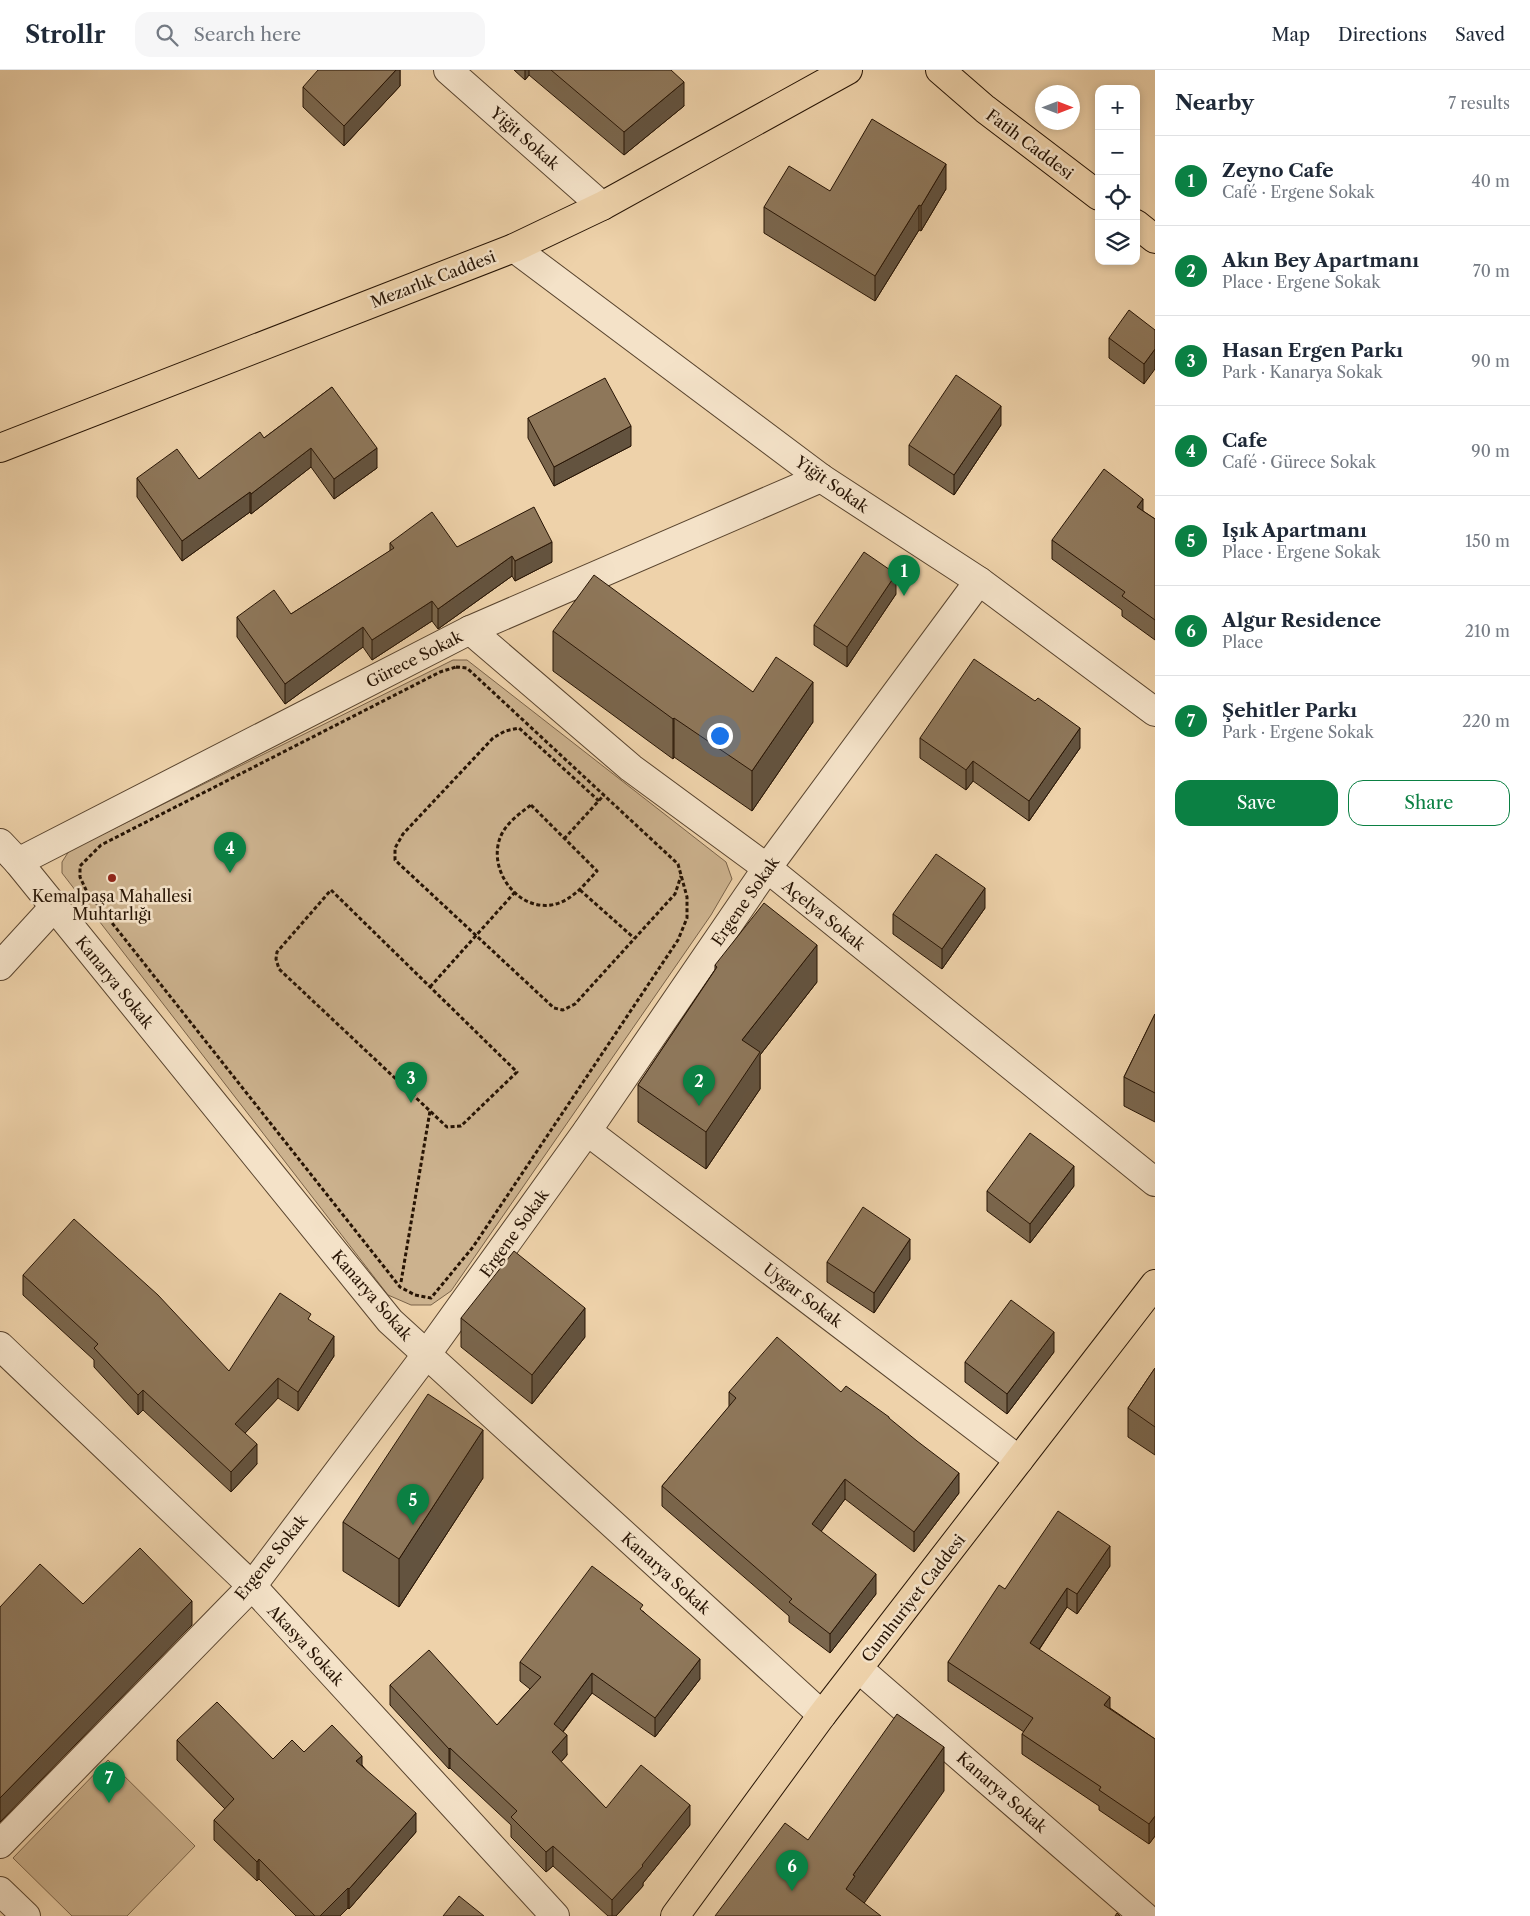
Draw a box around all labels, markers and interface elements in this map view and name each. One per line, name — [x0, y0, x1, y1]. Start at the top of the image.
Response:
search box — [135, 12, 485, 57]
text: Strollr — [25, 20, 105, 49]
icon: search — [153, 21, 181, 49]
text: Search here — [193, 23, 301, 46]
text: Map — [1271, 24, 1310, 46]
text: Directions — [1338, 24, 1427, 46]
text: Saved — [1455, 24, 1505, 46]
north arrow — [1035, 85, 1080, 130]
map controls — [1095, 85, 1140, 265]
button: + — [1095, 85, 1140, 130]
text: Nearby — [1175, 90, 1254, 115]
text: 7 results — [1448, 93, 1510, 113]
street label: Yiğit Sokak — [486, 102, 564, 174]
street label: Fatih Caddesi — [982, 105, 1078, 183]
button: − — [1095, 130, 1140, 175]
text: Zeyno Cafe — [1222, 159, 1334, 182]
text: 1 — [1187, 171, 1195, 191]
text: 40 m — [1471, 171, 1510, 191]
button: locate — [1095, 175, 1140, 220]
text: Café · Ergene Sokak — [1222, 182, 1375, 202]
button: layers — [1095, 220, 1140, 265]
street label: Mezarlık Caddesi — [368, 246, 498, 312]
text: Akın Bey Apartmanı — [1222, 249, 1419, 272]
text: 2 — [1186, 261, 1196, 281]
text: 70 m — [1473, 261, 1510, 281]
text: Place · Ergene Sokak — [1222, 272, 1380, 292]
text: Hasan Ergen Parkı — [1222, 339, 1403, 362]
text: 3 — [1186, 351, 1196, 371]
text: 90 m — [1471, 351, 1510, 371]
text: Park · Kanarya Sokak — [1222, 362, 1383, 382]
text: Cafe — [1222, 429, 1267, 452]
text: 4 — [1186, 441, 1196, 461]
text: 90 m — [1471, 441, 1510, 461]
street label: Yiğit Sokak — [791, 451, 873, 517]
text: Café · Gürece Sokak — [1222, 452, 1376, 472]
text: Işık Apartmanı — [1222, 519, 1367, 542]
text: 5 — [1187, 531, 1195, 551]
text: 150 m — [1465, 531, 1510, 551]
text: Place · Ergene Sokak — [1222, 542, 1380, 562]
pin: 1 — [888, 555, 920, 596]
text: Algur Residence — [1222, 609, 1381, 632]
text: 6 — [1186, 621, 1196, 641]
text: 210 m — [1465, 621, 1510, 641]
street label: Gürece Sokak — [362, 626, 466, 692]
text: Place — [1222, 632, 1263, 652]
text: Şehitler Parkı — [1222, 699, 1357, 722]
text: 7 — [1187, 711, 1195, 731]
text: 220 m — [1462, 711, 1510, 731]
text: Park · Ergene Sokak — [1222, 722, 1374, 742]
your location — [707, 723, 733, 749]
button: Save — [1175, 780, 1338, 826]
button: Share — [1348, 780, 1510, 826]
pin: 4 — [214, 832, 246, 873]
street label: Ergene Sokak — [707, 852, 784, 949]
marker: Kemalpaşa Mahallesi Muhtarlığı — [106, 872, 118, 884]
street label: Açelya Sokak — [778, 875, 870, 955]
place label: Kemalpaşa Mahallesi Muhtarlığı — [32, 886, 192, 924]
street label: Kanarya Sokak — [72, 932, 159, 1033]
pin: 3 — [395, 1062, 427, 1103]
pin: 2 — [683, 1065, 715, 1106]
street label: Ergene Sokak — [475, 1184, 553, 1281]
street label: Kanarya Sokak — [327, 1246, 417, 1345]
street label: Uygar Sokak — [759, 1259, 847, 1332]
pin: 5 — [397, 1484, 429, 1525]
street label: Ergene Sokak — [230, 1510, 312, 1604]
street label: Kanarya Sokak — [617, 1528, 715, 1619]
street label: Cumhuriyet Caddesi — [857, 1530, 969, 1666]
street label: Akasya Sokak — [263, 1600, 349, 1690]
street label: Kanarya Sokak — [953, 1747, 1052, 1837]
pin: 7 — [93, 1762, 125, 1803]
pin: 6 — [776, 1850, 808, 1891]

